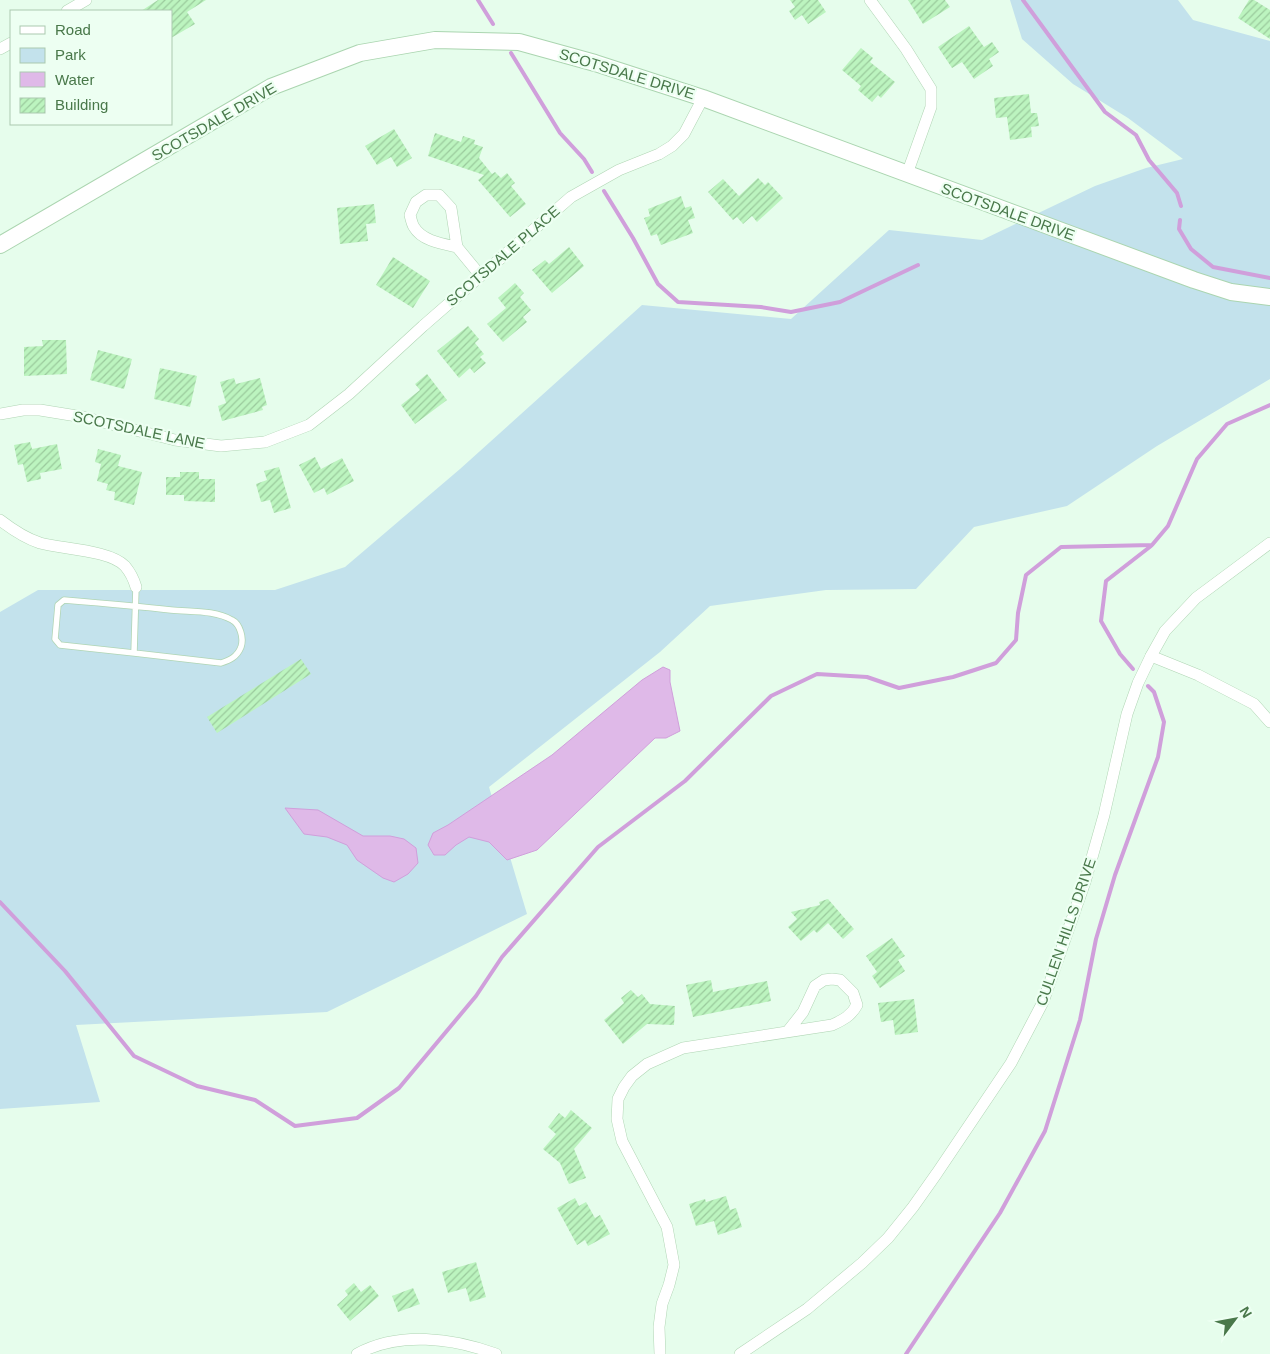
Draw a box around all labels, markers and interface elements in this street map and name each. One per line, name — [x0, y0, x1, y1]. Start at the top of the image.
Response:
legend — [10, 10, 172, 125]
text: Road — [55, 21, 91, 38]
street label: SCOTSDALE DRIVE — [557, 45, 697, 102]
text: Park — [55, 46, 86, 63]
text: Water — [55, 71, 94, 88]
street label: SCOTSDALE DRIVE — [148, 79, 279, 164]
text: Building — [55, 96, 108, 113]
street label: SCOTSDALE DRIVE — [939, 179, 1077, 244]
street label: SCOTSDALE PLACE — [443, 202, 563, 309]
street label: SCOTSDALE LANE — [72, 407, 207, 452]
street label: CULLEN HILLS DRIVE — [1032, 856, 1099, 1008]
north arrow — [1210, 1294, 1260, 1344]
text: N — [1237, 1304, 1255, 1321]

